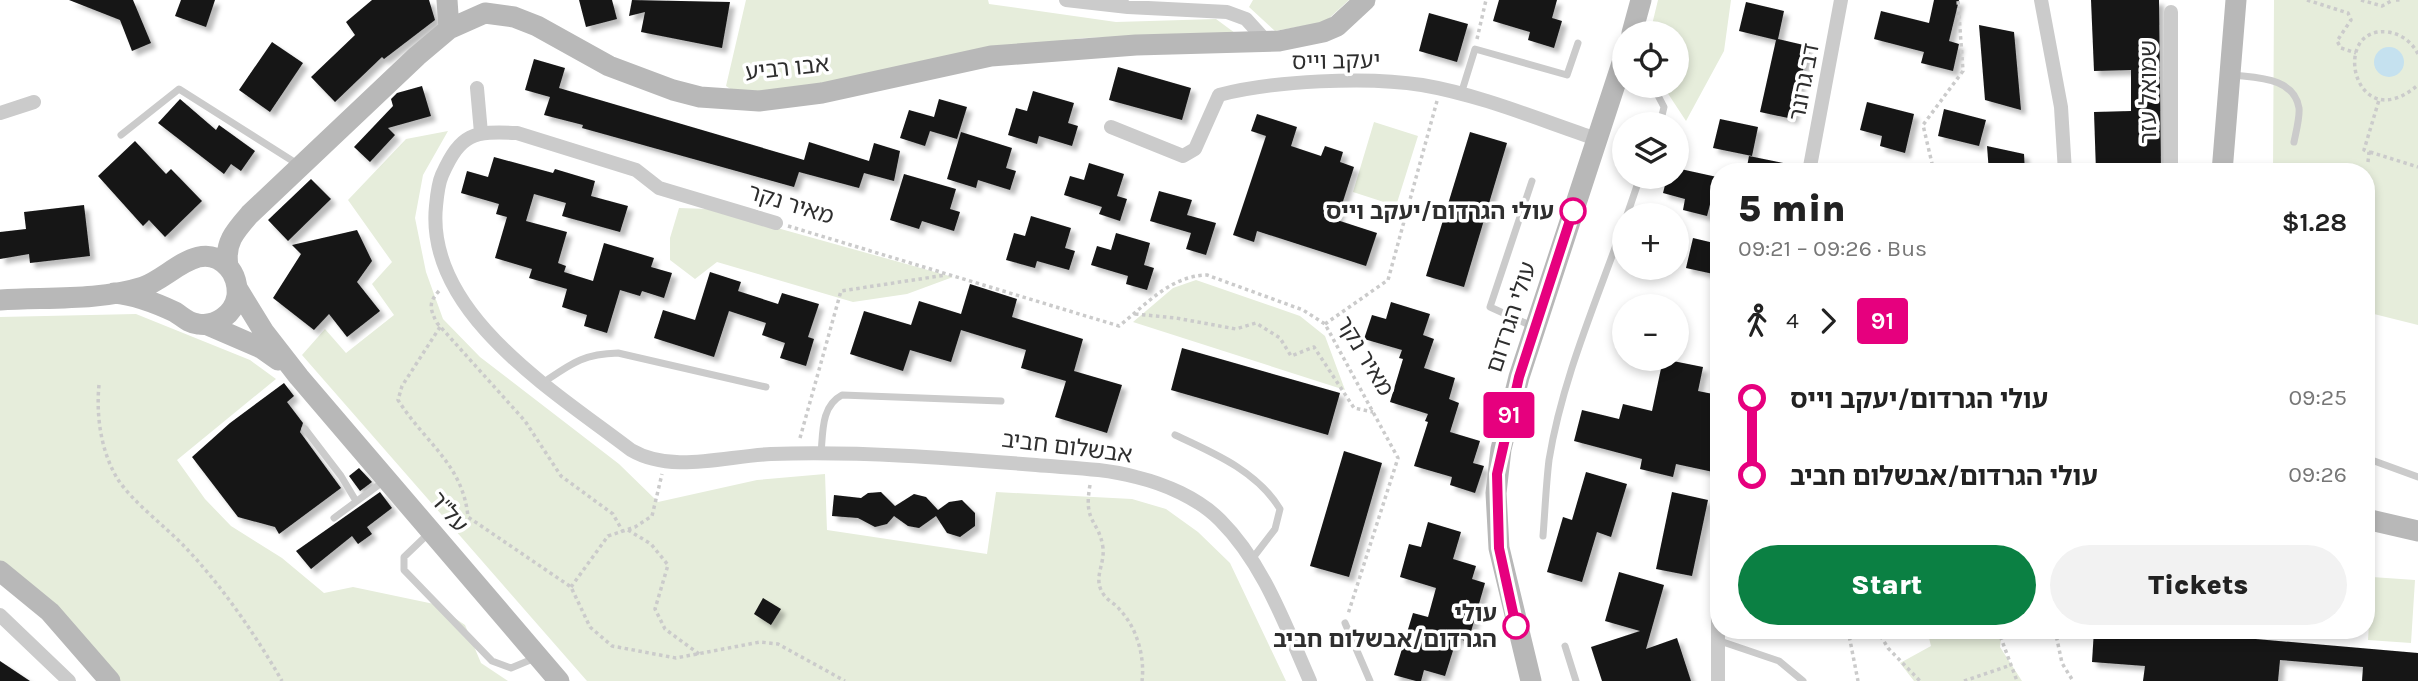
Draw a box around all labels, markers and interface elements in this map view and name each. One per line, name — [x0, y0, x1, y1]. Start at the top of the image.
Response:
map controls — [1612, 21, 1689, 371]
button: locate — [1612, 21, 1689, 98]
street label: שמואל עזר — [2135, 40, 2162, 144]
street label: דב גרונר — [1783, 41, 1825, 123]
street label: יעקב וייס — [1291, 47, 1381, 75]
street label: אבו רביע — [743, 50, 831, 86]
button: layers — [1612, 112, 1689, 189]
street label: מאיר נקר — [745, 178, 837, 230]
text: 5 min — [1738, 186, 1846, 231]
place label: עולי הגרדום/יעקב וייס — [1326, 198, 1554, 225]
marker: עולי הגרדום/יעקב וייס — [1560, 198, 1586, 224]
button: + — [1612, 203, 1689, 280]
text: $1.28 — [2282, 207, 2347, 238]
text: 09:21 – 09:26 · Bus — [1738, 235, 1927, 262]
street label: עולי הגרדום — [1480, 258, 1542, 376]
button: − — [1612, 294, 1689, 371]
icon: walk — [1738, 302, 1776, 340]
icon: forward — [1809, 302, 1847, 340]
text: 4 — [1786, 307, 1799, 334]
text: 91 — [1871, 307, 1894, 335]
street label: מאיר נקר — [1331, 311, 1399, 401]
text: עולי הגרדום/יעקב וייס — [1790, 384, 2048, 415]
text: 09:25 — [2288, 384, 2347, 411]
line badge: 91 — [1478, 392, 1540, 438]
text: 91 — [1497, 401, 1521, 429]
street label: אבשלום חביב — [1000, 426, 1134, 468]
text: עולי הגרדום/אבשלום חביב — [1790, 461, 2098, 492]
text: 09:26 — [2288, 461, 2347, 488]
street label: על"ר — [424, 486, 474, 538]
button: Start — [1738, 545, 2036, 625]
button: Tickets — [2050, 545, 2347, 625]
place label: עולי הגרדום/אבשלום חביב — [1273, 600, 1497, 653]
marker: עולי הגרדום/אבשלום חביב — [1503, 613, 1529, 639]

